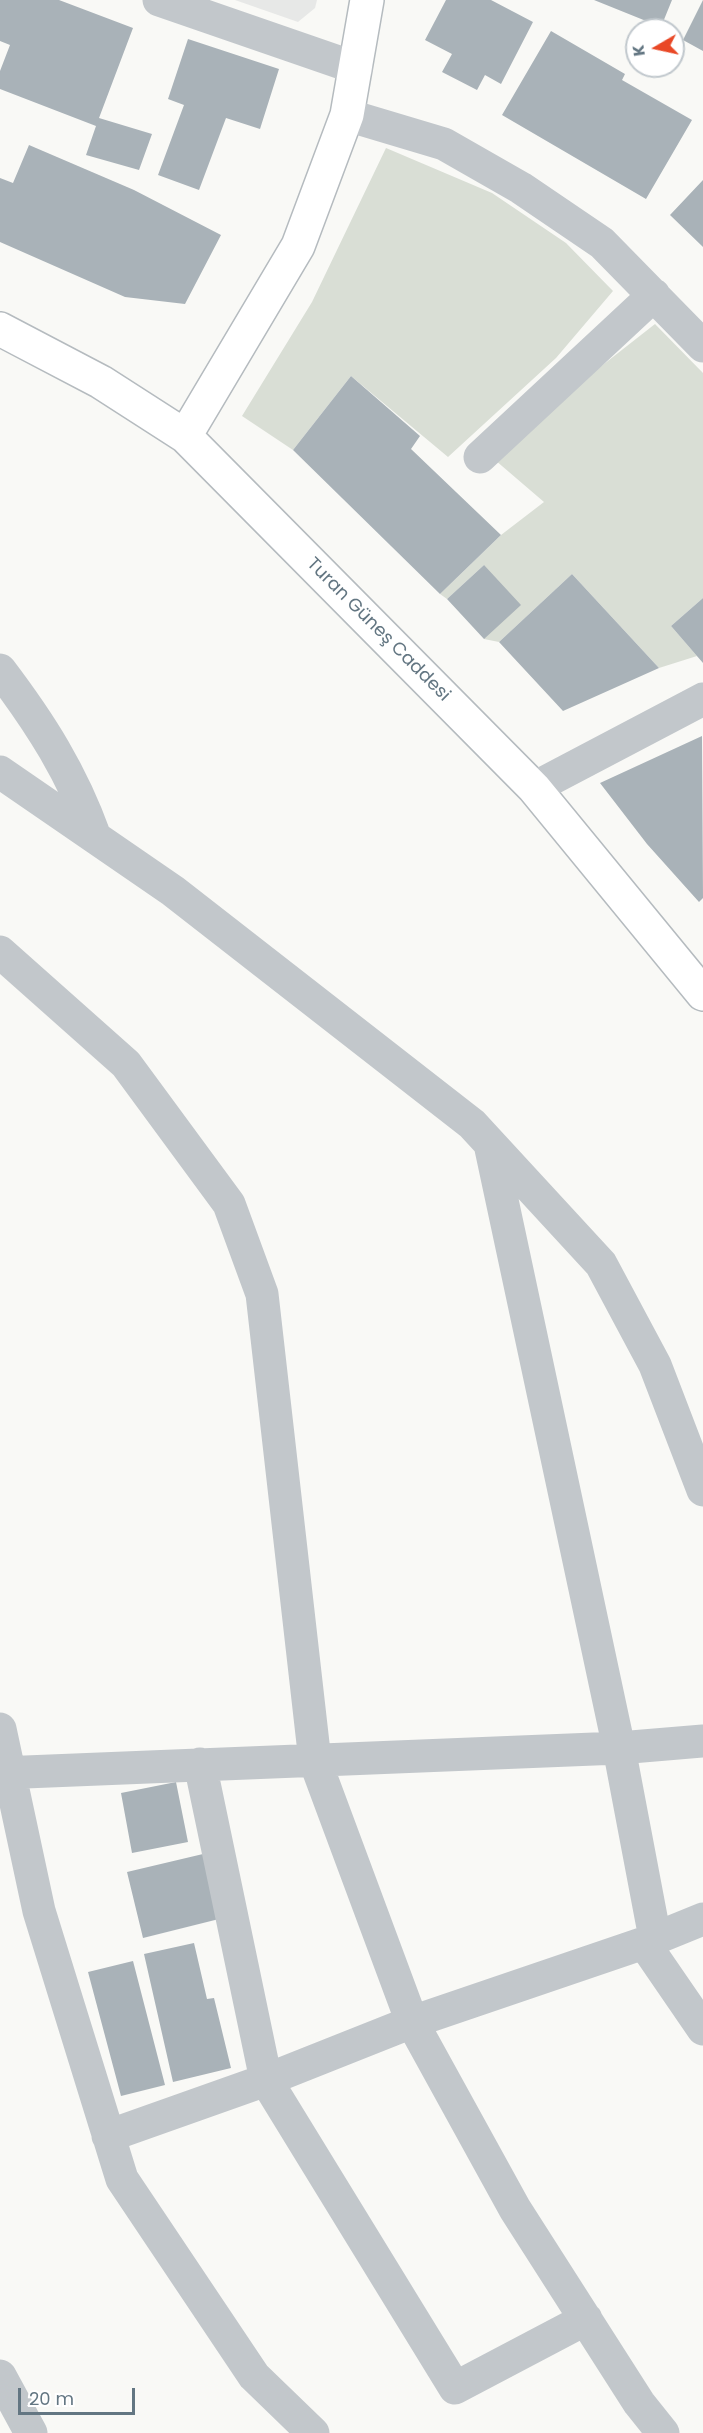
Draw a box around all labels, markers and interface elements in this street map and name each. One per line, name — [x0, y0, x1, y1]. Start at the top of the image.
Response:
north arrow — [625, 18, 685, 78]
text: K — [626, 43, 651, 58]
street label: Turan Güneş Caddesi — [302, 554, 454, 706]
scale bar — [21, 2376, 138, 2414]
text: 20 m — [29, 2386, 74, 2411]

